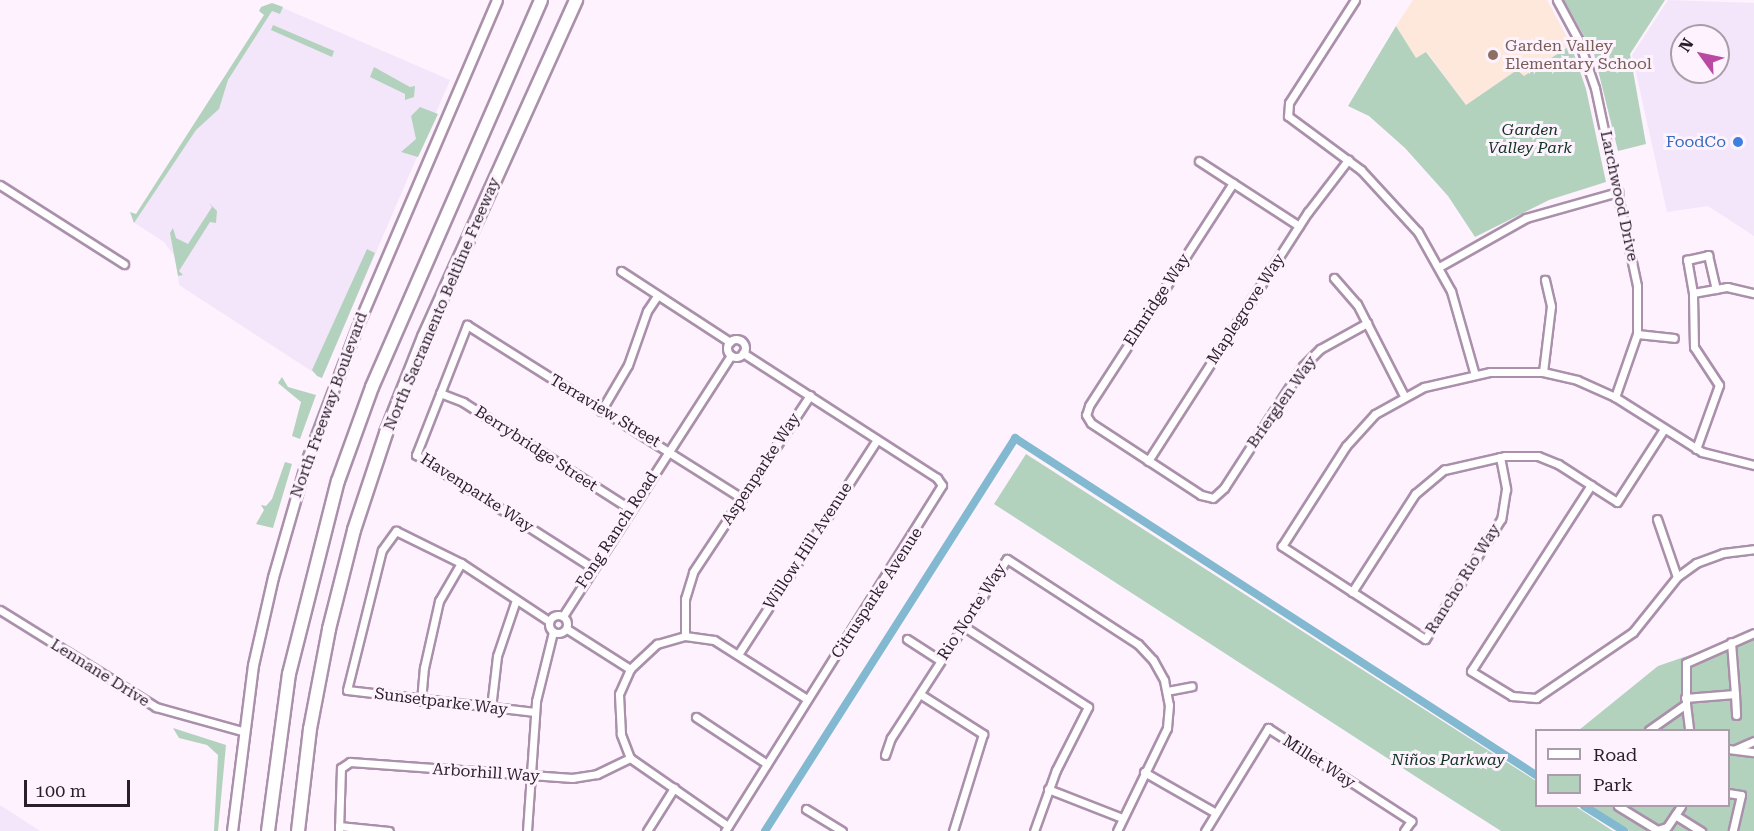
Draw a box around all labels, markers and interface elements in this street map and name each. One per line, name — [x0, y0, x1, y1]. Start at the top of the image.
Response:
north arrow — [1670, 24, 1730, 84]
text: N — [1675, 35, 1697, 55]
place label: Garden Valley Elementary School — [1505, 36, 1652, 74]
marker: Garden Valley Elementary School — [1486, 48, 1500, 62]
park label: Garden Valley Park — [1488, 120, 1572, 158]
street label: Larchwood Drive — [1596, 129, 1642, 263]
place label: FoodCo — [1666, 132, 1726, 152]
marker: FoodCo — [1731, 135, 1745, 149]
street label: North Sacramento Beltline Freeway — [380, 175, 504, 433]
street label: Elmridge Way — [1120, 250, 1194, 350]
street label: Maplegrove Way — [1203, 250, 1289, 368]
street label: North Freeway Boulevard — [286, 310, 372, 500]
street label: Brierglen Way — [1243, 352, 1321, 452]
street label: Terraview Street — [546, 370, 664, 452]
street label: Berrybridge Street — [471, 402, 601, 496]
street label: Aspenparke Way — [718, 409, 804, 529]
street label: Havenparke Way — [417, 449, 537, 537]
street label: Fong Ranch Road — [572, 468, 662, 592]
street label: Willow Hill Avenue — [760, 479, 856, 613]
street label: Rancho Rio Way — [1421, 520, 1505, 638]
street label: Citrusparke Avenue — [828, 524, 926, 662]
street label: Rio Norte Way — [934, 560, 1010, 664]
street label: Lennane Drive — [47, 635, 153, 711]
street label: Sunsetparke Way — [373, 684, 509, 720]
legend — [1535, 729, 1730, 807]
street label: Millet Way — [1279, 732, 1359, 792]
text: Road — [1593, 744, 1637, 765]
park label: Niños Parkway — [1391, 750, 1505, 770]
street label: Arborhill Way — [432, 760, 540, 786]
scale bar — [27, 768, 134, 806]
text: Park — [1593, 774, 1633, 795]
text: 100 m — [35, 780, 86, 801]

